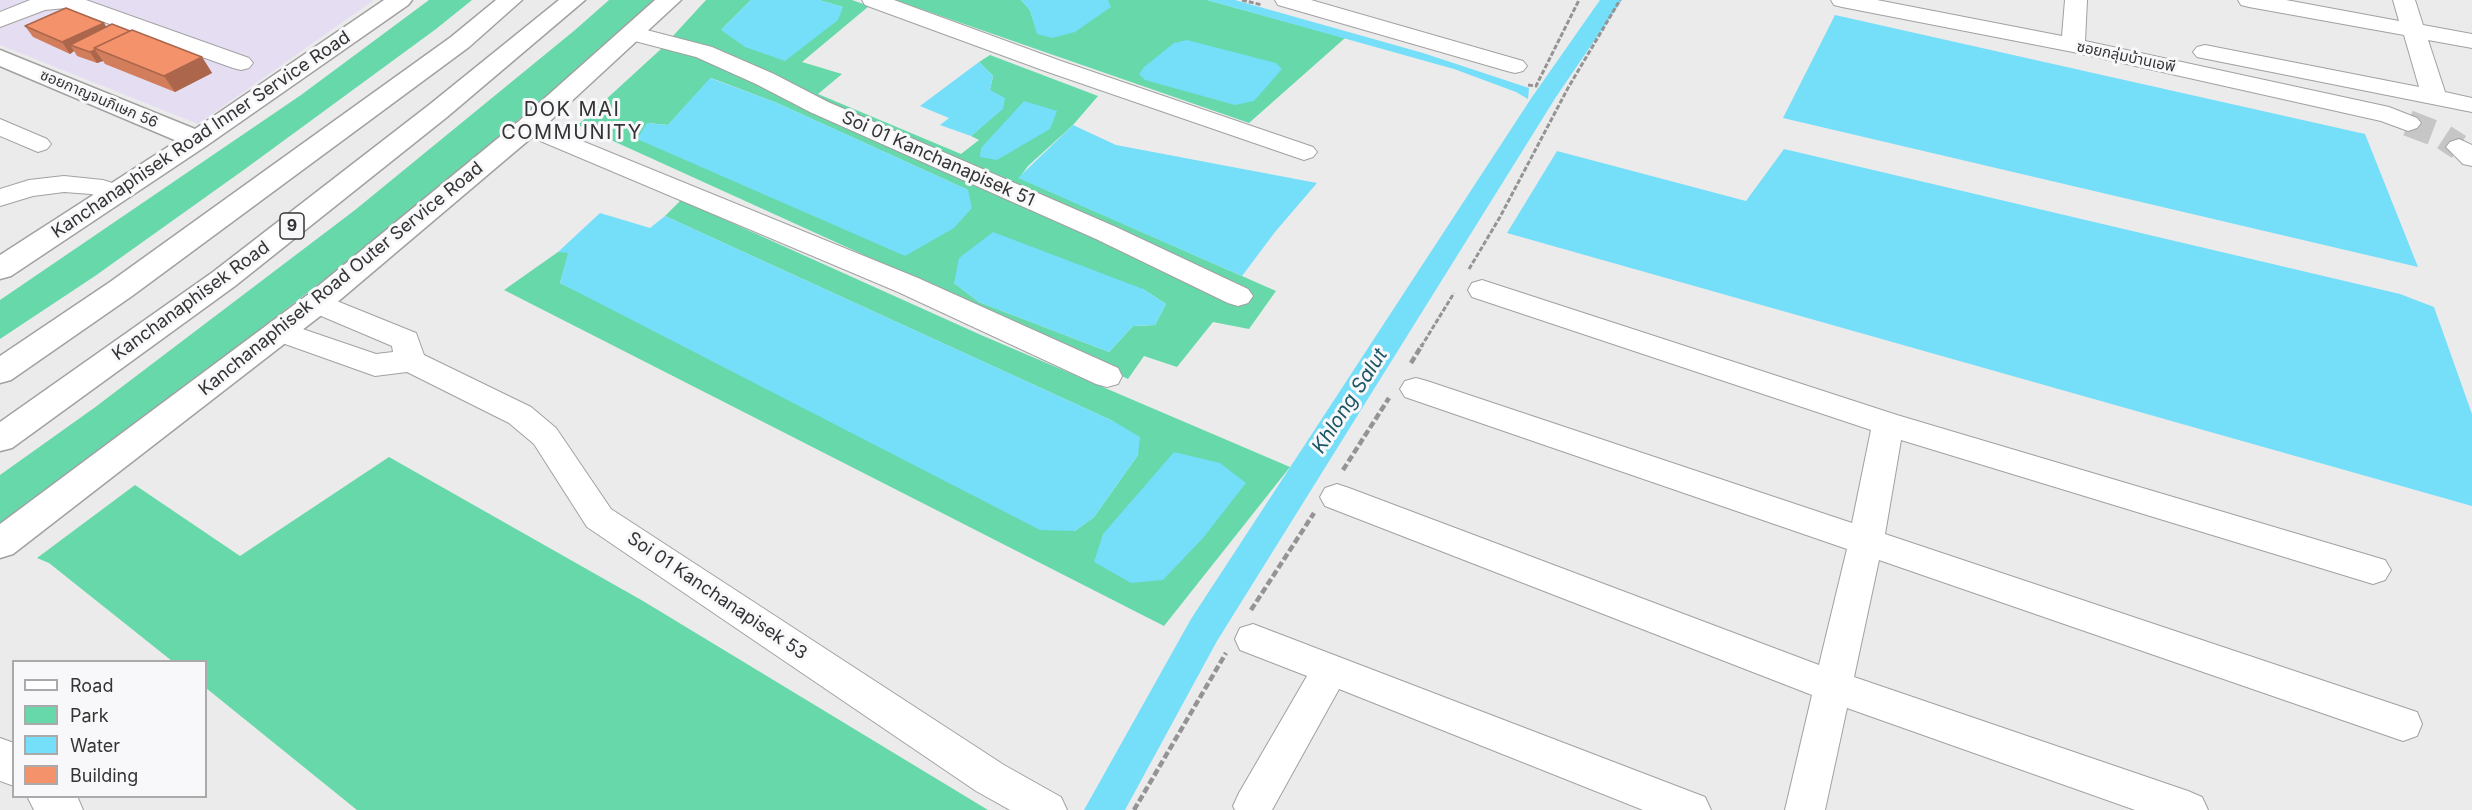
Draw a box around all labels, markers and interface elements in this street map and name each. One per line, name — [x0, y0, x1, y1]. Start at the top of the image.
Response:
street label: Kanchanaphisek Road Inner Service Road — [48, 27, 354, 243]
street label: ซอยกลุ่มบ้านเอพี — [2075, 38, 2177, 76]
street label: ซอยกาญจนภิเษก 56 — [37, 66, 161, 132]
district label: DOK MAI COMMUNITY — [501, 98, 643, 145]
street label: Soi 01 Kanchanapisek 51 — [838, 107, 1038, 211]
street label: Kanchanaphisek Road Outer Service Road — [195, 158, 487, 400]
road number: 9 — [280, 213, 304, 239]
street label: Kanchanaphisek Road — [108, 237, 274, 365]
water label: Khlong Salut — [1307, 344, 1393, 458]
street label: Soi 01 Kanchanapisek 53 — [623, 528, 811, 664]
legend — [12, 660, 207, 798]
text: Road — [70, 675, 113, 696]
text: Park — [70, 705, 109, 726]
text: Water — [70, 735, 120, 756]
text: Building — [70, 765, 138, 786]

